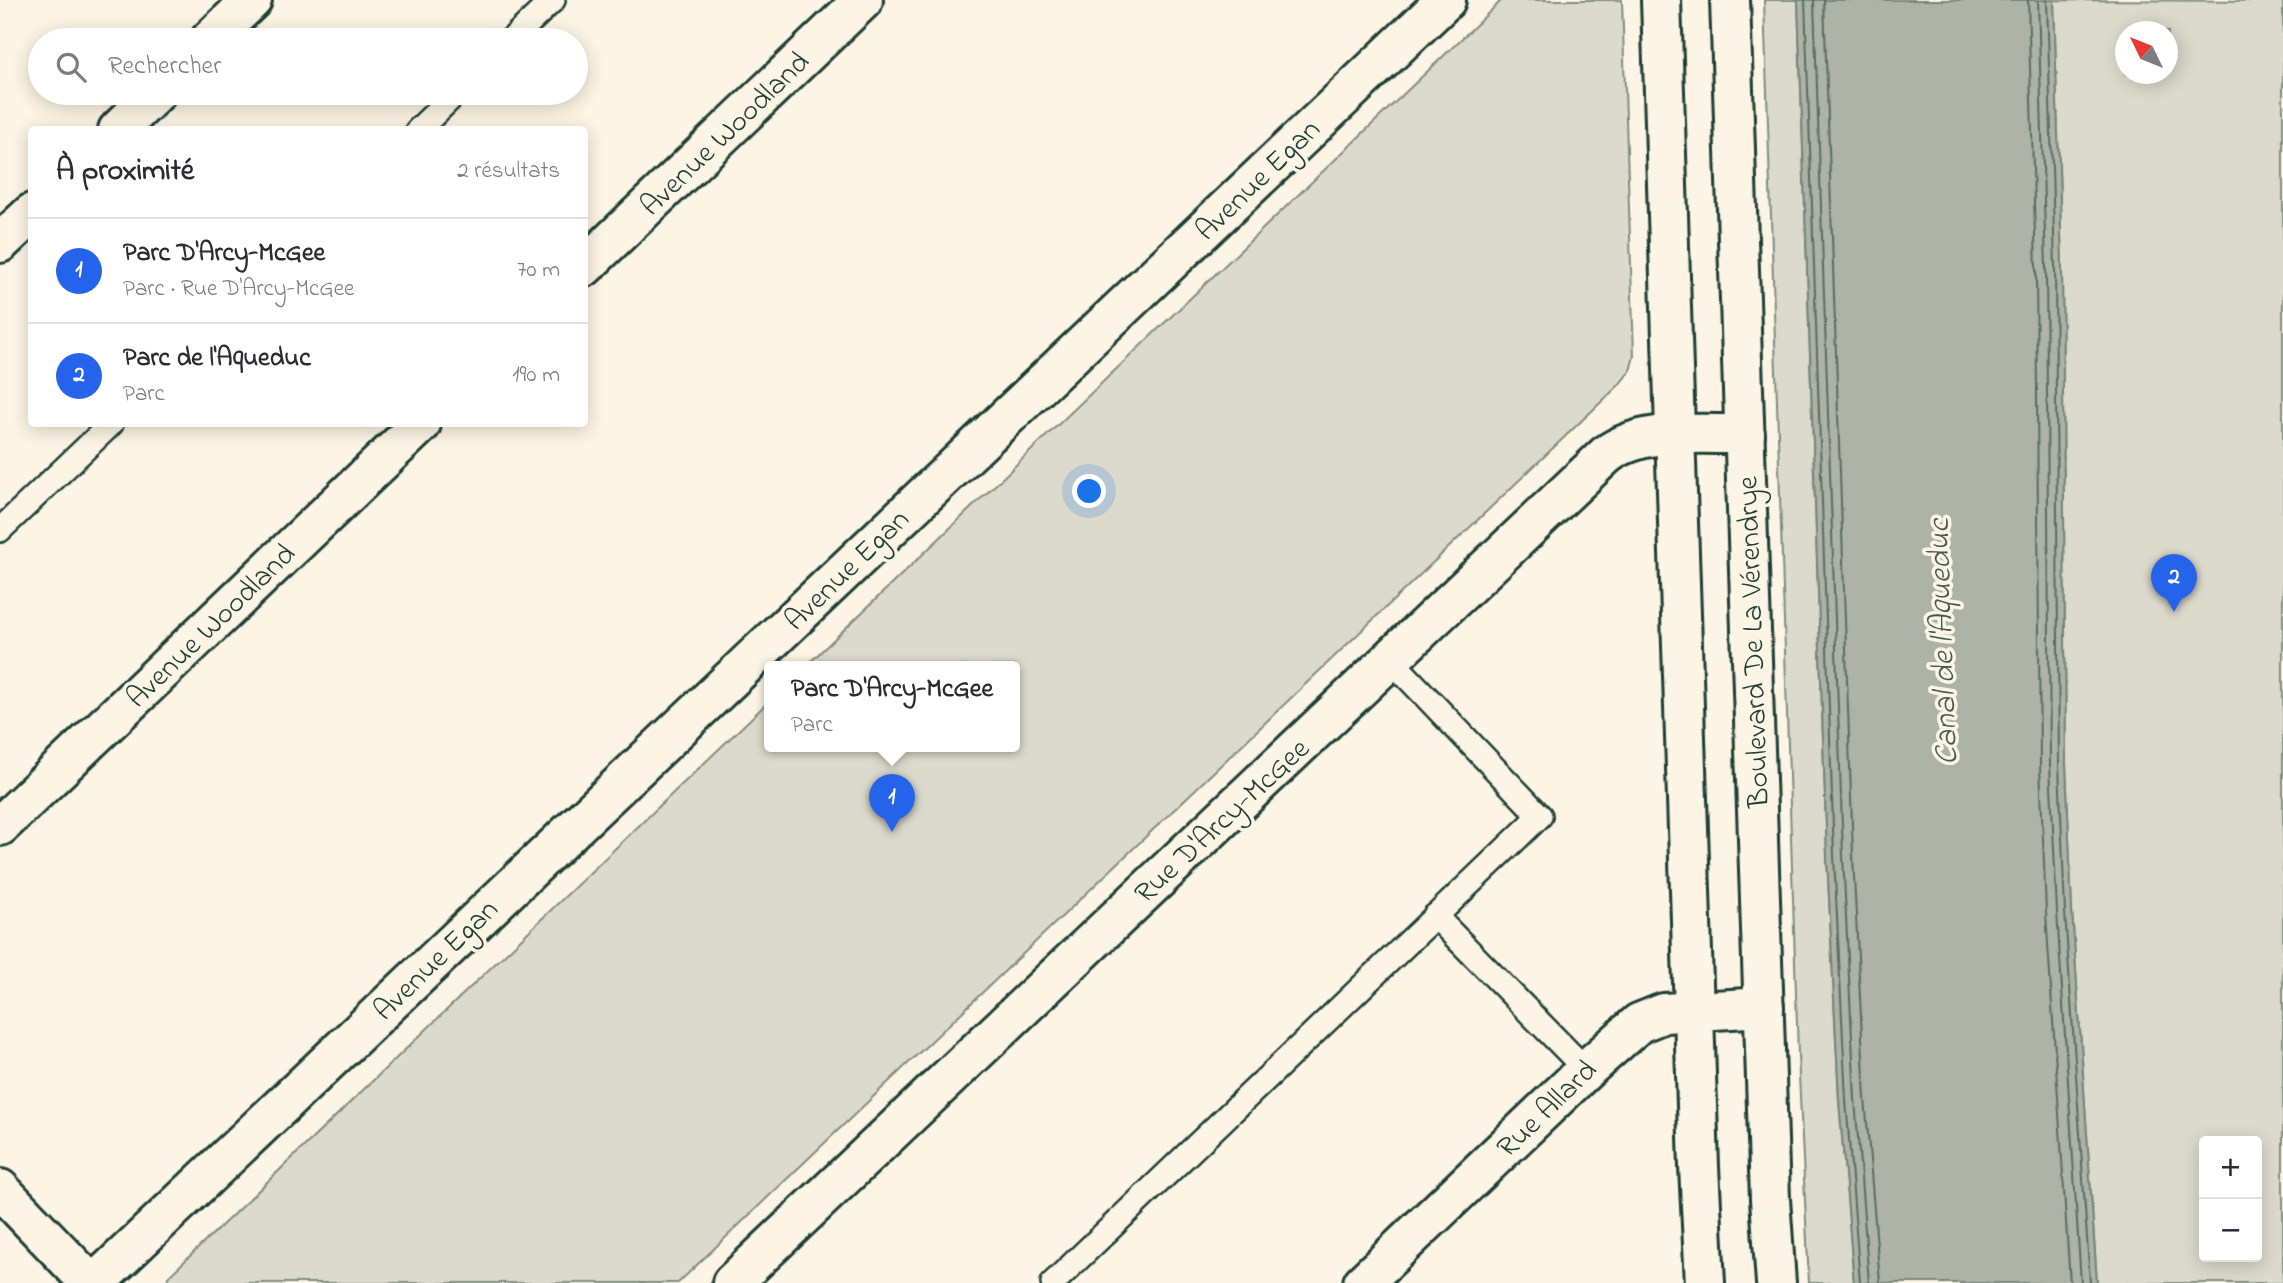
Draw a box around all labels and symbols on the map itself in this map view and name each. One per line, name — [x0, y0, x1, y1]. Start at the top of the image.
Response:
north arrow — [2115, 21, 2178, 84]
street label: Avenue Woodland — [631, 42, 821, 228]
street label: Avenue Egan — [1186, 110, 1332, 253]
your location — [1072, 474, 1106, 508]
street label: Boulevard De La Vérendrye — [1727, 475, 1783, 810]
street label: Avenue Egan — [775, 500, 921, 643]
water label: Canal de l'Aqueduc — [1917, 516, 1972, 766]
street label: Avenue Woodland — [117, 534, 307, 720]
pin: 2 — [2151, 554, 2197, 612]
street label: Rue D'Arcy-McGee — [1125, 729, 1321, 915]
pin: 1 — [869, 774, 915, 832]
street label: Avenue Egan — [364, 890, 510, 1033]
street label: Rue Allard — [1488, 1051, 1609, 1170]

